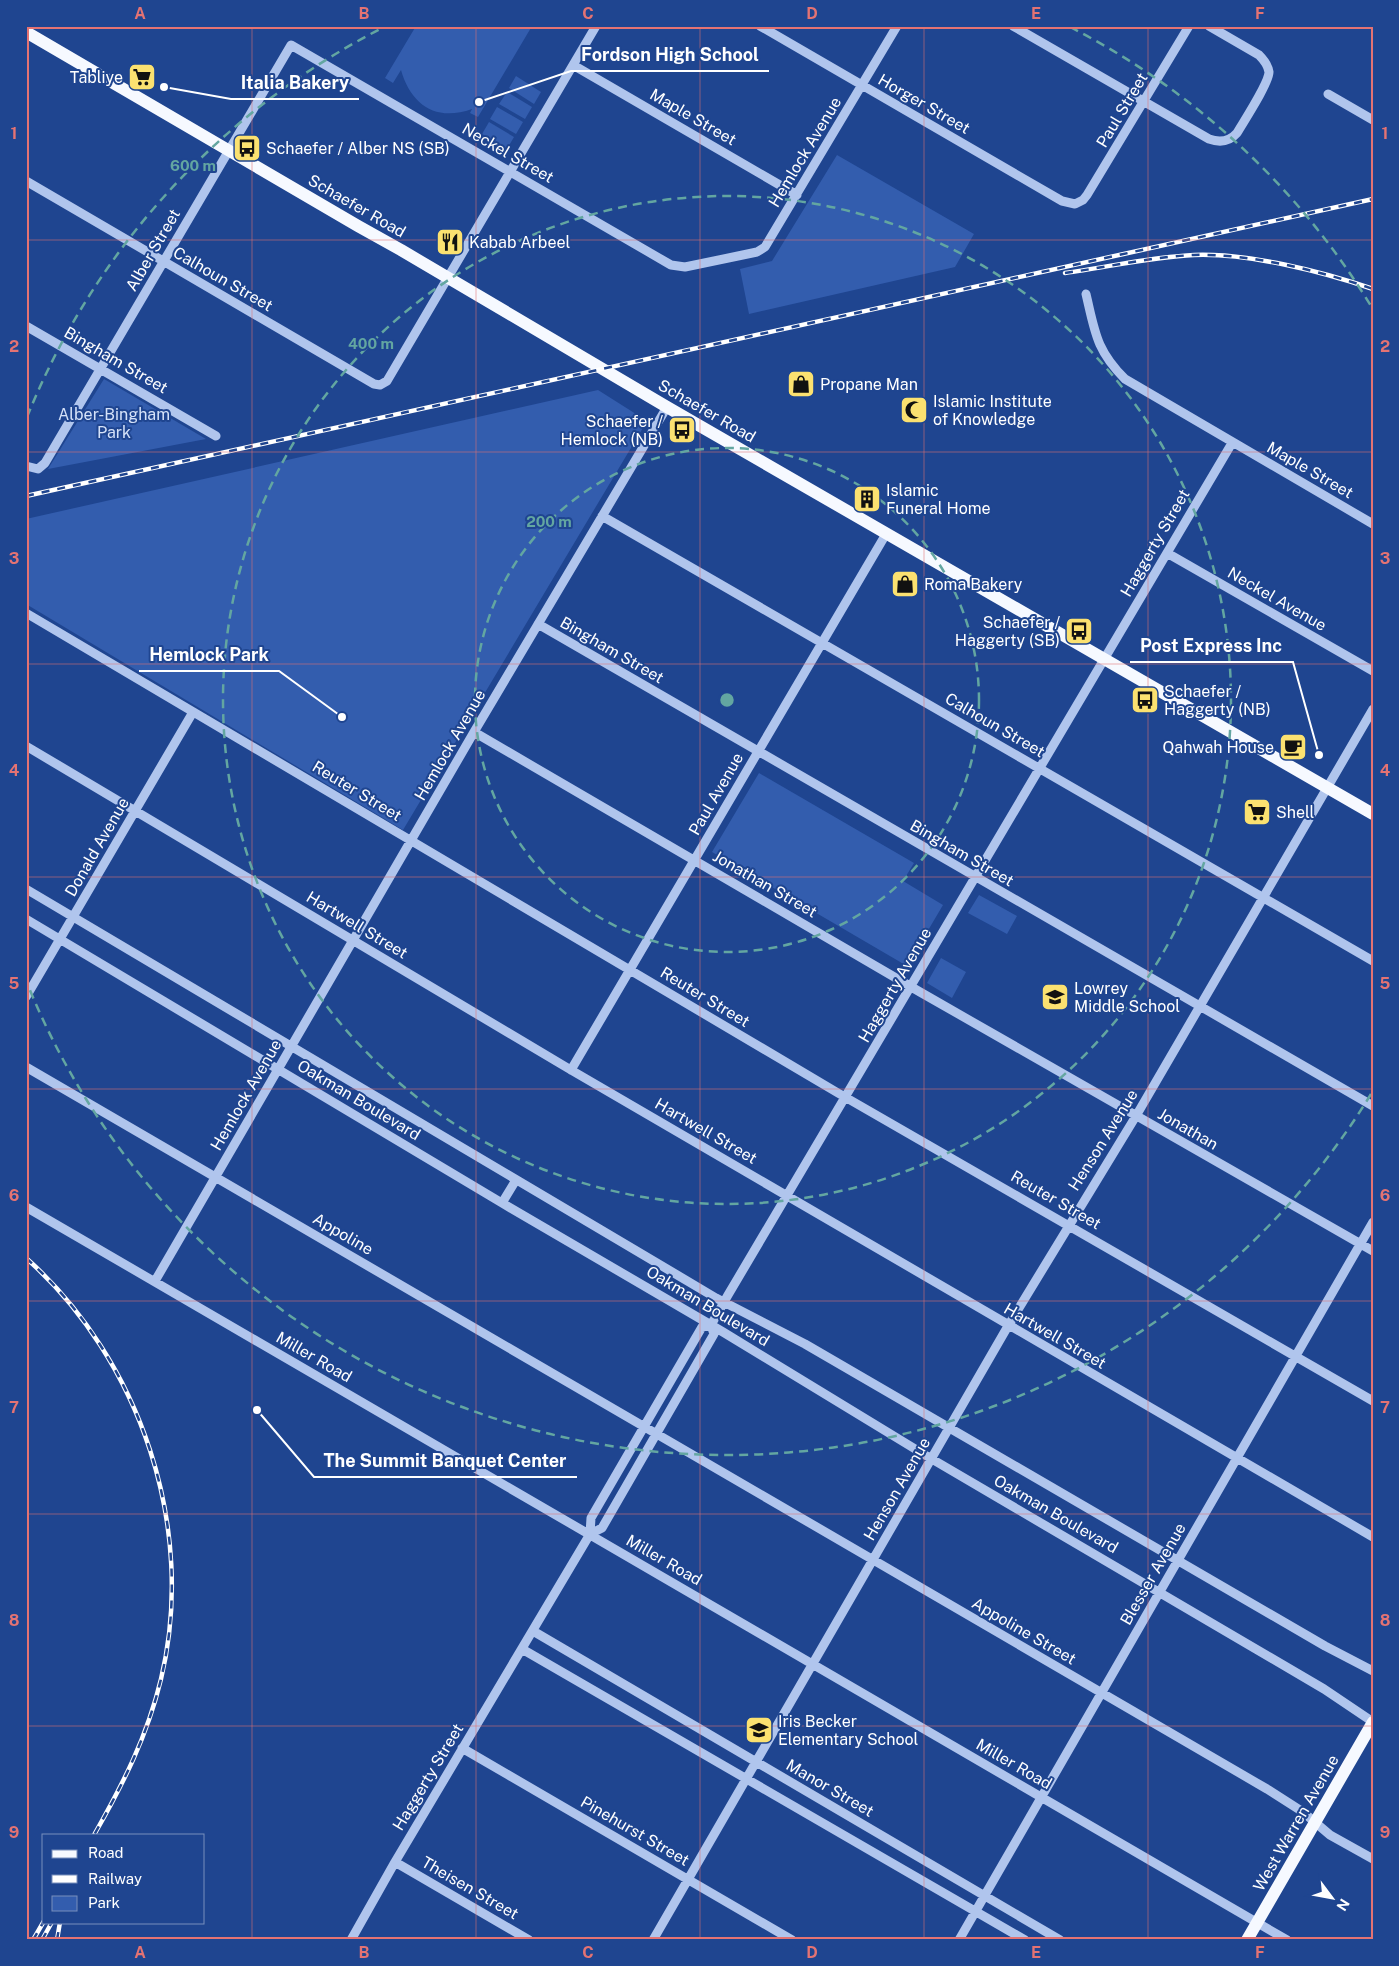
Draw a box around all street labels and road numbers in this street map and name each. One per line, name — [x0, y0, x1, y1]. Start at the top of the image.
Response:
street label: Paul Street — [1092, 69, 1152, 151]
street label: Horger Street — [875, 70, 973, 138]
street label: Maple Street — [646, 85, 740, 149]
street label: Hemlock Avenue — [765, 94, 845, 210]
street label: Neckel Street — [459, 119, 557, 187]
street label: Schaefer Road — [305, 170, 409, 242]
street label: Alber Street — [122, 206, 184, 294]
street label: Calhoun Street — [170, 243, 276, 315]
street label: Bingham Street — [61, 323, 171, 397]
street label: Schaefer Road — [655, 375, 759, 447]
street label: Maple Street — [1263, 438, 1357, 502]
street label: Haggerty Street — [1117, 486, 1193, 600]
street label: Neckel Avenue — [1224, 563, 1330, 635]
street label: Bingham Street — [557, 613, 667, 687]
street label: Hemlock Avenue — [411, 686, 489, 804]
street label: Calhoun Street — [942, 689, 1048, 761]
street label: Paul Avenue — [685, 749, 747, 839]
street label: Reuter Street — [309, 757, 405, 825]
street label: Donald Avenue — [61, 794, 133, 900]
street label: Bingham Street — [907, 816, 1017, 890]
street label: Jonathan Street — [710, 846, 820, 922]
street label: Hartwell Street — [303, 887, 411, 963]
street label: Haggerty Avenue — [854, 924, 936, 1046]
street label: Reuter Street — [657, 963, 753, 1031]
street label: Hemlock Avenue — [207, 1036, 285, 1154]
street label: Oakman Boulevard — [294, 1056, 424, 1144]
street label: Henson Avenue — [1064, 1086, 1142, 1194]
street label: Hartwell Street — [652, 1094, 760, 1168]
street label: Jonathan — [1154, 1104, 1222, 1154]
street label: Reuter Street — [1008, 1167, 1104, 1233]
street label: Appoline — [309, 1209, 377, 1259]
street label: Oakman Boulevard — [643, 1262, 773, 1350]
street label: Hartwell Street — [1001, 1299, 1109, 1373]
street label: Miller Road — [273, 1328, 355, 1386]
street label: Henson Avenue — [860, 1434, 934, 1544]
street label: Oakman Boulevard — [991, 1471, 1121, 1557]
street label: Blesser Avenue — [1116, 1520, 1190, 1628]
street label: Miller Road — [623, 1531, 705, 1589]
street label: Appoline Street — [969, 1593, 1079, 1669]
street label: Haggerty Street — [389, 1720, 467, 1834]
street label: Miller Road — [973, 1735, 1055, 1793]
street label: West Warren Avenue — [1249, 1752, 1343, 1894]
street label: Manor Street — [783, 1755, 877, 1821]
street label: Pinehurst Street — [577, 1792, 693, 1870]
street label: Theisen Street — [418, 1853, 522, 1923]

